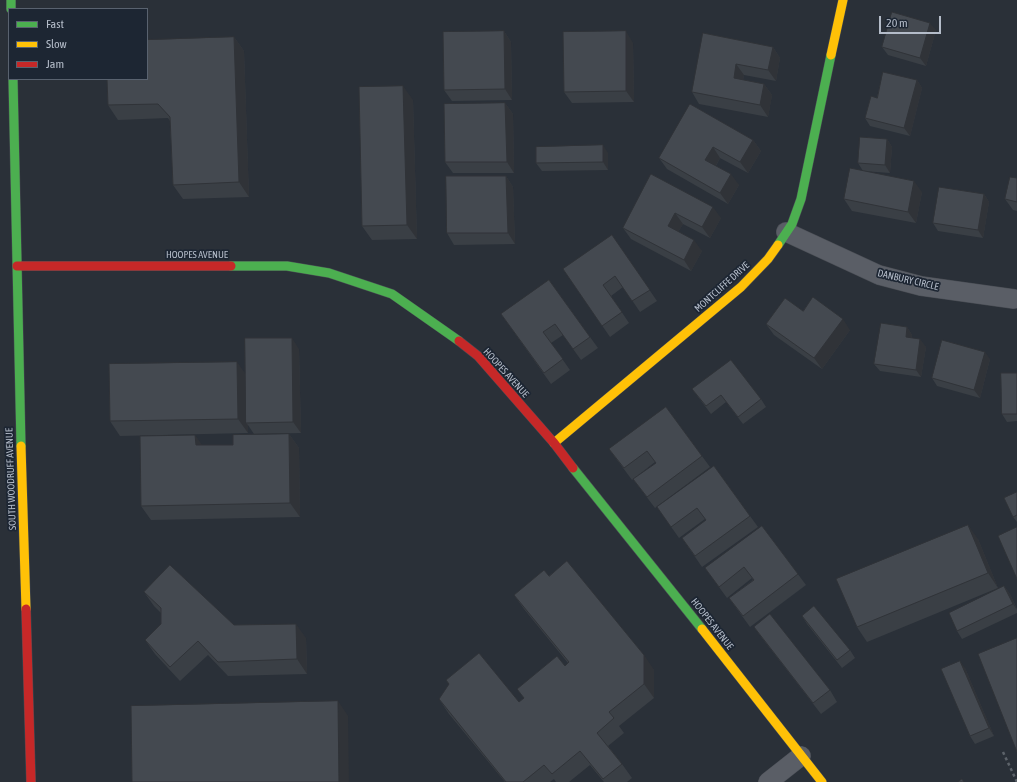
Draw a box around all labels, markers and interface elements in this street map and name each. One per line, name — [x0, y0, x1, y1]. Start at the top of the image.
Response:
legend — [8, 8, 148, 80]
scale bar — [881, 8, 943, 34]
text: 20 m — [886, 16, 908, 30]
text: Fast — [46, 17, 64, 31]
text: Slow — [46, 37, 67, 51]
text: Jam — [46, 57, 64, 71]
street label: HOOPES AVENUE — [166, 249, 228, 261]
street label: MONTCLIFFE DRIVE — [692, 259, 752, 315]
street label: DANBURY CIRCLE — [876, 267, 940, 293]
street label: HOOPES AVENUE — [481, 346, 531, 400]
street label: SOUTH WOODRUFF AVENUE — [3, 428, 19, 530]
street label: HOOPES AVENUE — [688, 596, 736, 652]

